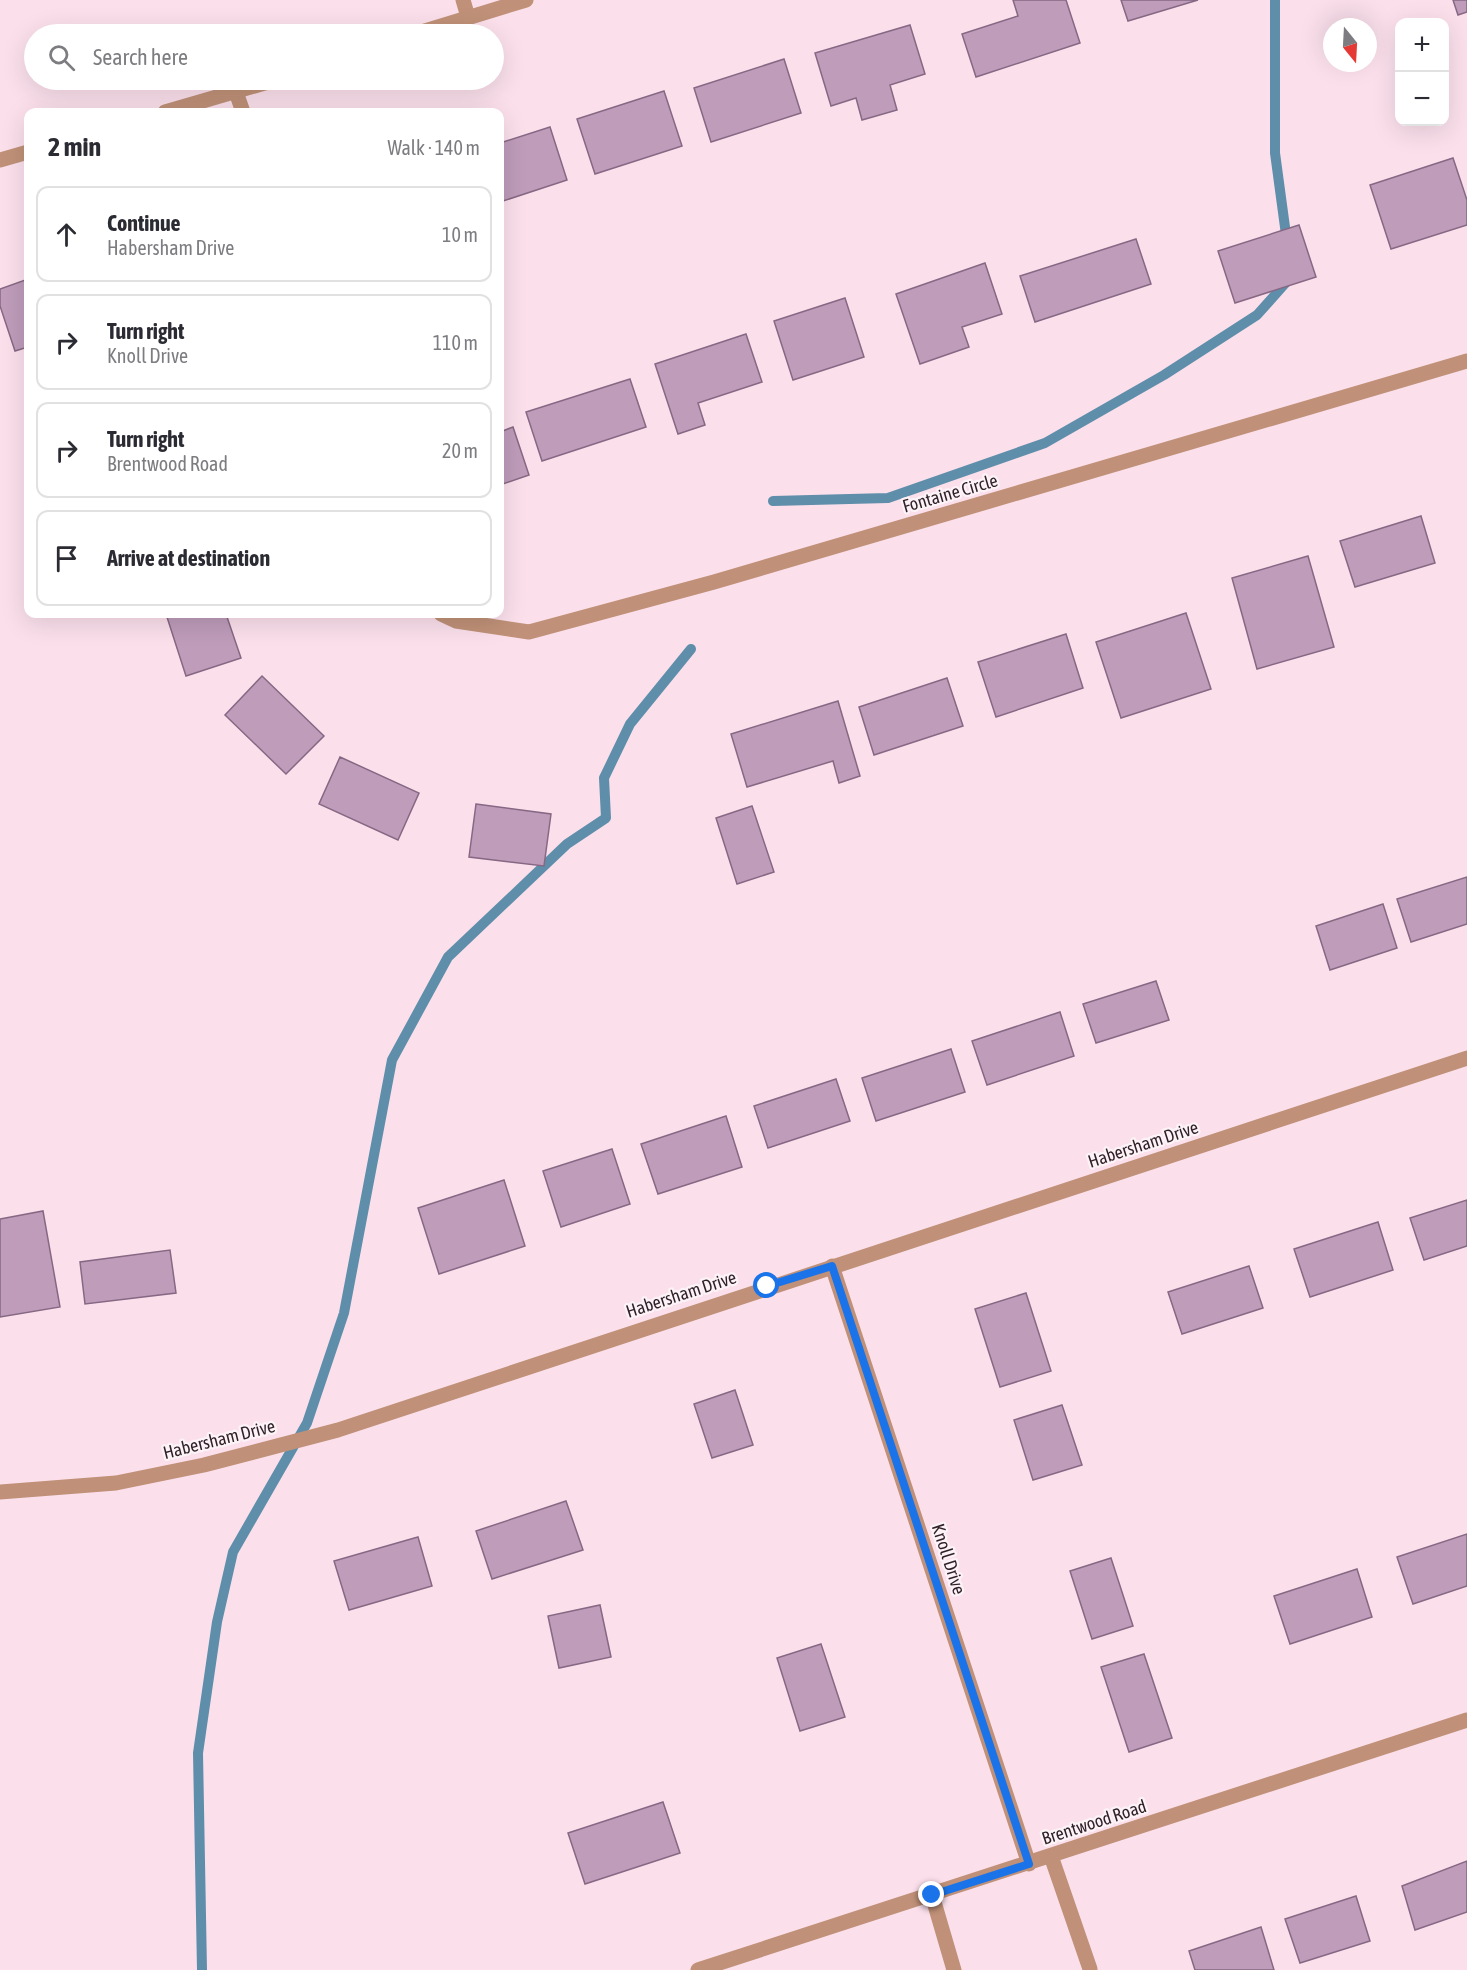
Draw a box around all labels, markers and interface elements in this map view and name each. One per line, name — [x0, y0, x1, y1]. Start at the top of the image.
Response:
north arrow — [1323, 18, 1377, 72]
map controls — [1395, 18, 1449, 126]
button: + — [1395, 18, 1449, 72]
search box — [24, 24, 504, 90]
icon: search — [45, 41, 78, 74]
text: Search here — [93, 44, 188, 70]
button: − — [1395, 72, 1449, 126]
text: 2 min — [48, 132, 101, 162]
text: Walk · 140 m — [388, 136, 480, 159]
text: Continue — [107, 210, 181, 236]
icon: ahead — [50, 218, 83, 251]
text: 10 m — [442, 223, 478, 246]
text: Habersham Drive — [107, 236, 234, 259]
text: Turn right — [107, 318, 184, 344]
icon: right — [50, 326, 83, 359]
text: 110 m — [433, 331, 478, 354]
text: Knoll Drive — [107, 344, 188, 367]
text: Turn right — [107, 426, 184, 452]
icon: right — [50, 434, 83, 467]
text: 20 m — [442, 439, 478, 462]
text: Brentwood Road — [107, 452, 228, 475]
street label: Fontaine Circle — [900, 469, 1000, 517]
icon: arrive — [50, 542, 83, 575]
text: Arrive at destination — [107, 545, 270, 571]
street label: Habersham Drive — [1085, 1116, 1201, 1172]
street label: Habersham Drive — [623, 1266, 739, 1322]
route start — [753, 1272, 779, 1298]
street label: Habersham Drive — [161, 1415, 277, 1463]
street label: Knoll Drive — [928, 1521, 970, 1597]
street label: Brentwood Road — [1039, 1795, 1149, 1849]
route end — [918, 1881, 944, 1907]

